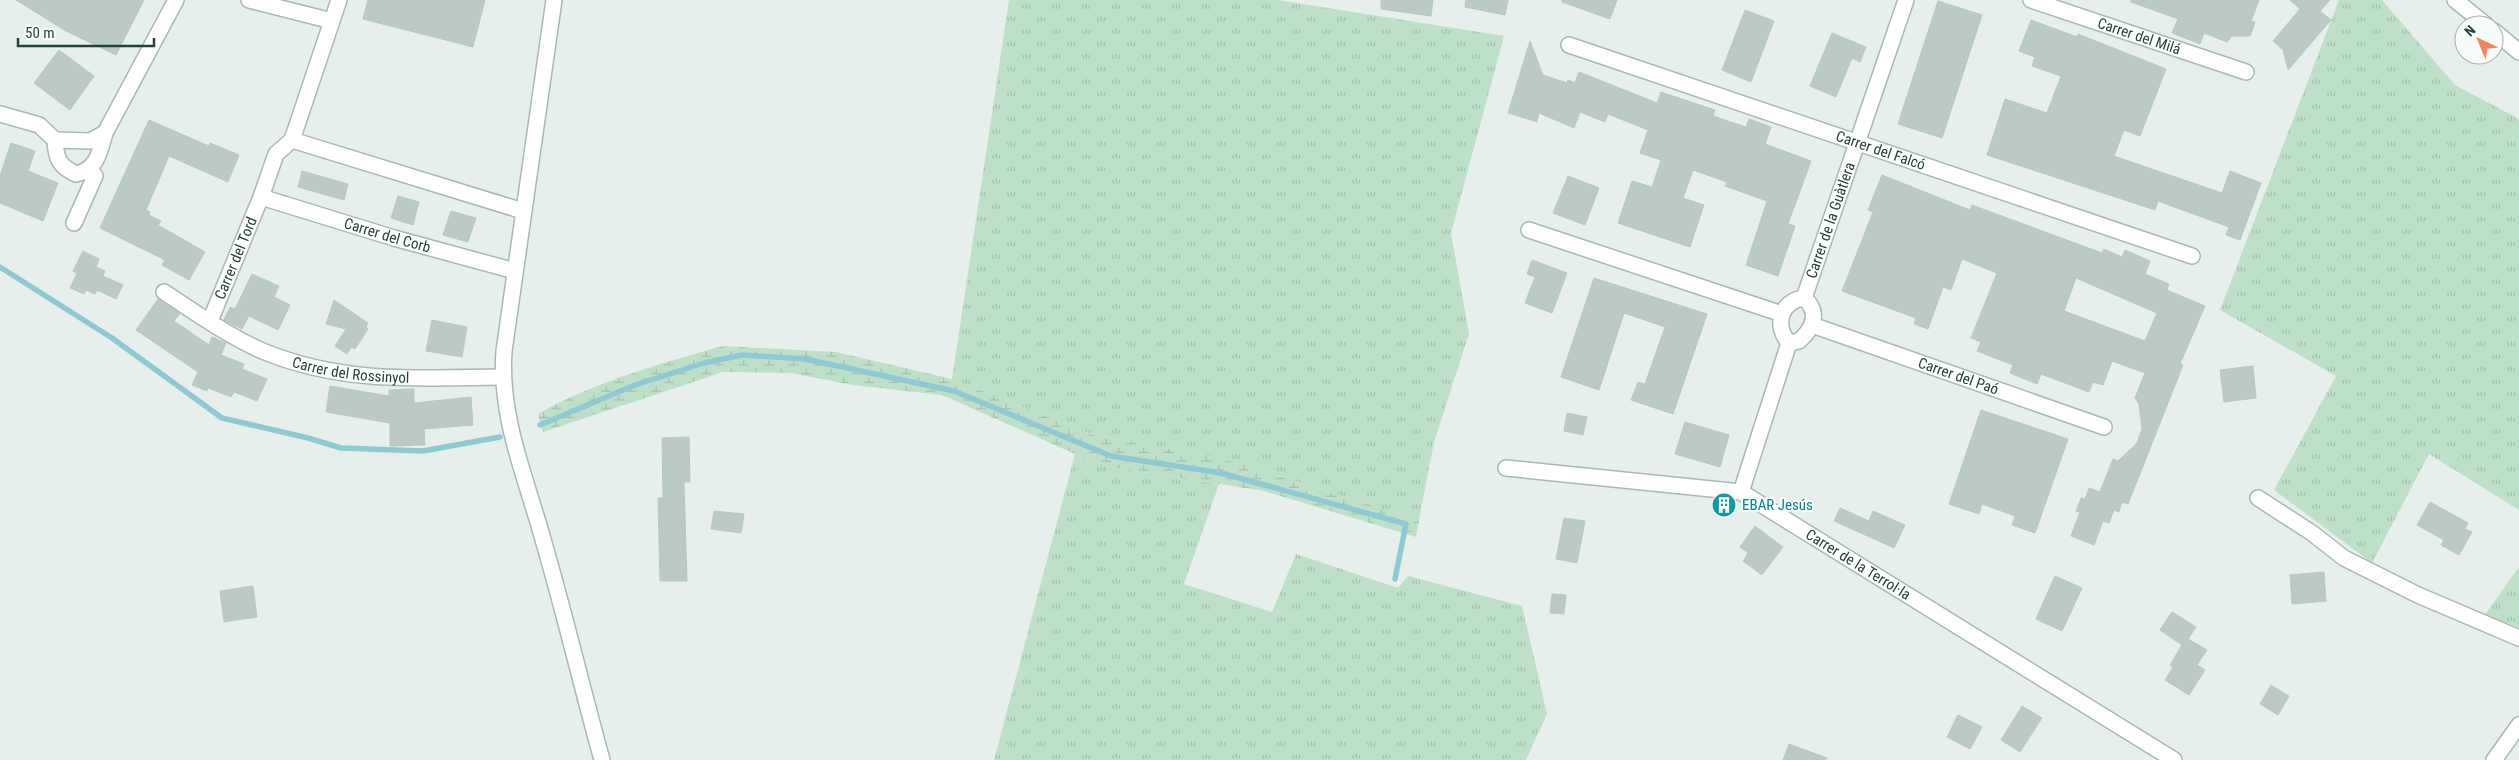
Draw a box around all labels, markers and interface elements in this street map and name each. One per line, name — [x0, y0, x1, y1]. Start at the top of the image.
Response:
street label: Carrer del Milá — [2095, 14, 2183, 58]
scale bar — [18, 15, 154, 47]
north arrow — [2454, 15, 2504, 65]
text: N — [2461, 22, 2479, 39]
text: 50 m — [25, 24, 55, 42]
street label: Carrer del Falcó — [1834, 127, 1928, 174]
street label: Carrer de la Guàtlera — [1802, 160, 1859, 281]
street label: Carrer del Tord — [211, 214, 261, 302]
street label: Carrer del Corb — [342, 214, 432, 257]
street label: Carrer del Rossinyol — [290, 353, 409, 387]
street label: Carrer del Paó — [1916, 354, 2001, 398]
building icon: EBAR Jesús — [1711, 492, 1737, 518]
place label: EBAR Jesús — [1742, 496, 1813, 514]
street label: Carrer de la Terrol·la — [1802, 525, 1914, 604]

